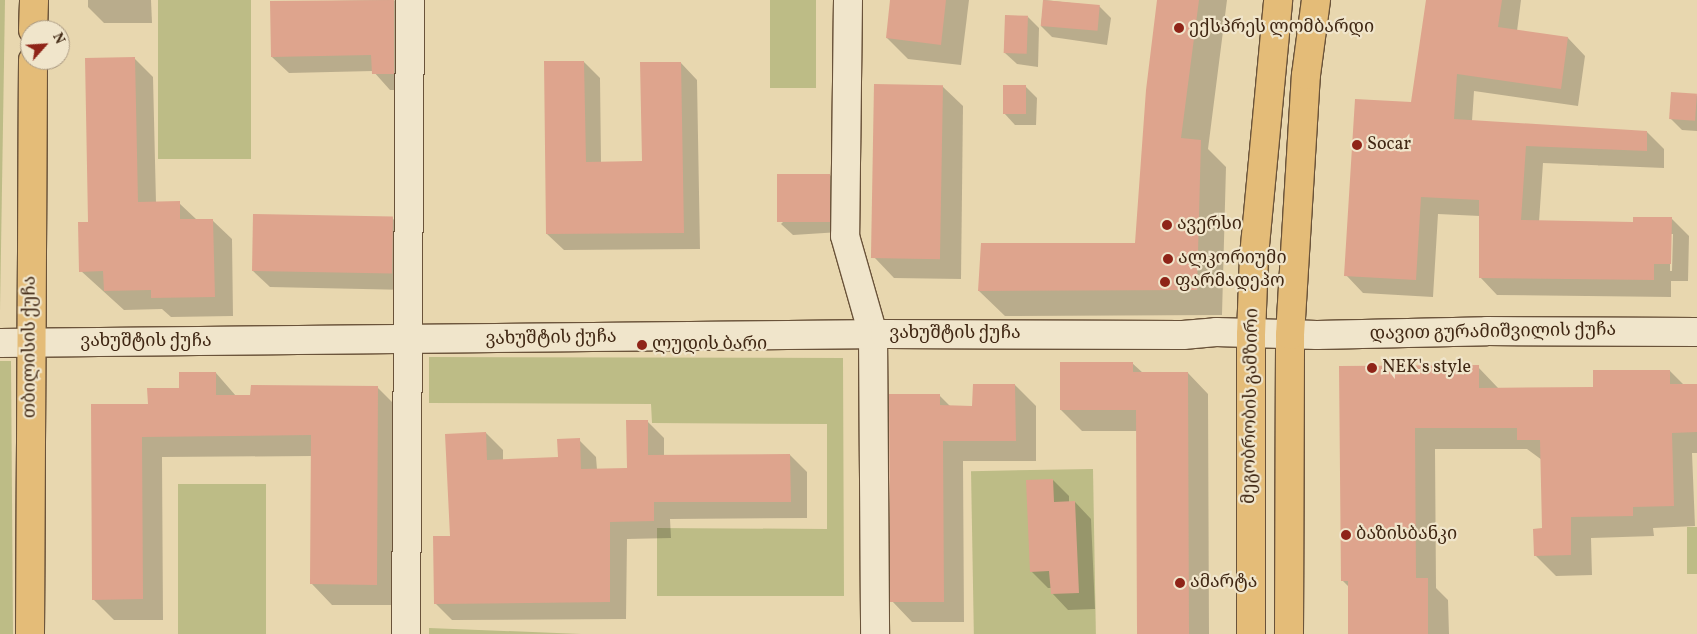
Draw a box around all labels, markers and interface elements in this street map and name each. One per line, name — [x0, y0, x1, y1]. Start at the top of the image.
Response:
place label: ექსპრეს ლომბარდი — [1189, 17, 1374, 39]
north arrow — [20, 20, 70, 70]
marker: ექსპრეს ლომბარდი — [1173, 22, 1185, 34]
text: N — [47, 30, 69, 47]
place label: Socar — [1367, 134, 1411, 156]
marker: Socar — [1351, 139, 1363, 151]
place label: ავერსი — [1177, 214, 1242, 236]
marker: ავერსი — [1161, 219, 1173, 231]
place label: ალკორიუმი — [1178, 248, 1287, 270]
marker: ალკორიუმი — [1162, 253, 1174, 265]
place label: ფარმადეპო — [1175, 271, 1285, 293]
street label: თბილისის ქუჩა — [20, 276, 42, 418]
marker: ფარმადეპო — [1159, 276, 1171, 288]
street label: მეგობრობის გამზირი — [1239, 308, 1265, 504]
street label: დავით გურამიშვილის ქუჩა — [1370, 320, 1616, 346]
street label: ვახუშტის ქუჩა — [889, 323, 1021, 345]
street label: ვახუშტის ქუჩა — [485, 327, 617, 351]
street label: ვახუშტის ქუჩა — [80, 331, 212, 353]
place label: ლუდის ბარი — [652, 334, 767, 356]
marker: ლუდის ბარი — [636, 339, 648, 351]
place label: NEK's style — [1382, 357, 1471, 379]
marker: NEK's style — [1366, 362, 1378, 374]
place label: ბაზისბანკი — [1356, 524, 1457, 546]
marker: ბაზისბანკი — [1340, 529, 1352, 541]
place label: ამარტა — [1190, 572, 1257, 594]
marker: ამარტა — [1174, 577, 1186, 589]

